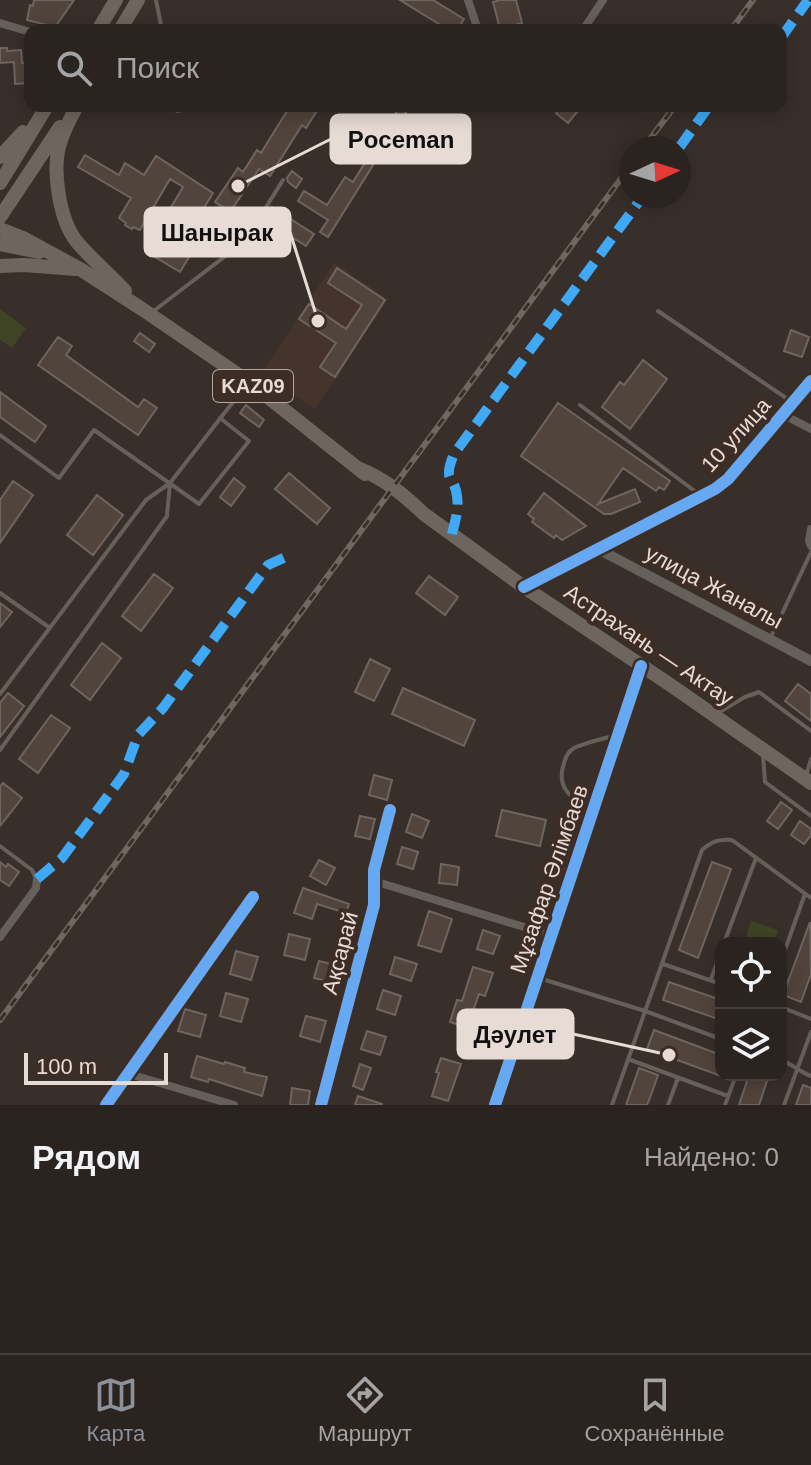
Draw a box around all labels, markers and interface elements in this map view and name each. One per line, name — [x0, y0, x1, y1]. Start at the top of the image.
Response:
search box — [24, 24, 787, 112]
icon: search — [52, 46, 96, 90]
text: Поиск — [116, 51, 199, 84]
callout: Poceman — [331, 115, 470, 163]
text: Poceman — [348, 126, 454, 153]
north arrow — [619, 136, 691, 208]
callout: Шанырак — [145, 208, 290, 256]
text: Шанырак — [161, 219, 274, 246]
road number: KAZ09 — [213, 370, 293, 402]
street label: 10 улица — [696, 392, 776, 477]
street label: улица Жаналы — [641, 540, 787, 634]
street label: Астрахань — Актау — [560, 579, 738, 711]
street label: Мұзафар Әлімбаев — [505, 781, 593, 977]
street label: Ақсарай — [317, 909, 363, 997]
map controls — [715, 937, 787, 1081]
button: locate — [715, 937, 787, 1009]
button: layers — [715, 1009, 787, 1081]
callout: Дәулет — [458, 1010, 573, 1058]
text: Дәулет — [473, 1021, 557, 1048]
scale bar — [24, 1049, 168, 1085]
text: 100 m — [36, 1054, 97, 1079]
text: Рядом — [32, 1138, 141, 1176]
text: Найдено: 0 — [644, 1142, 779, 1172]
tab: Карта — [86, 1373, 145, 1447]
tab: Маршрут — [318, 1373, 412, 1447]
tab: Сохранённые — [585, 1373, 725, 1447]

